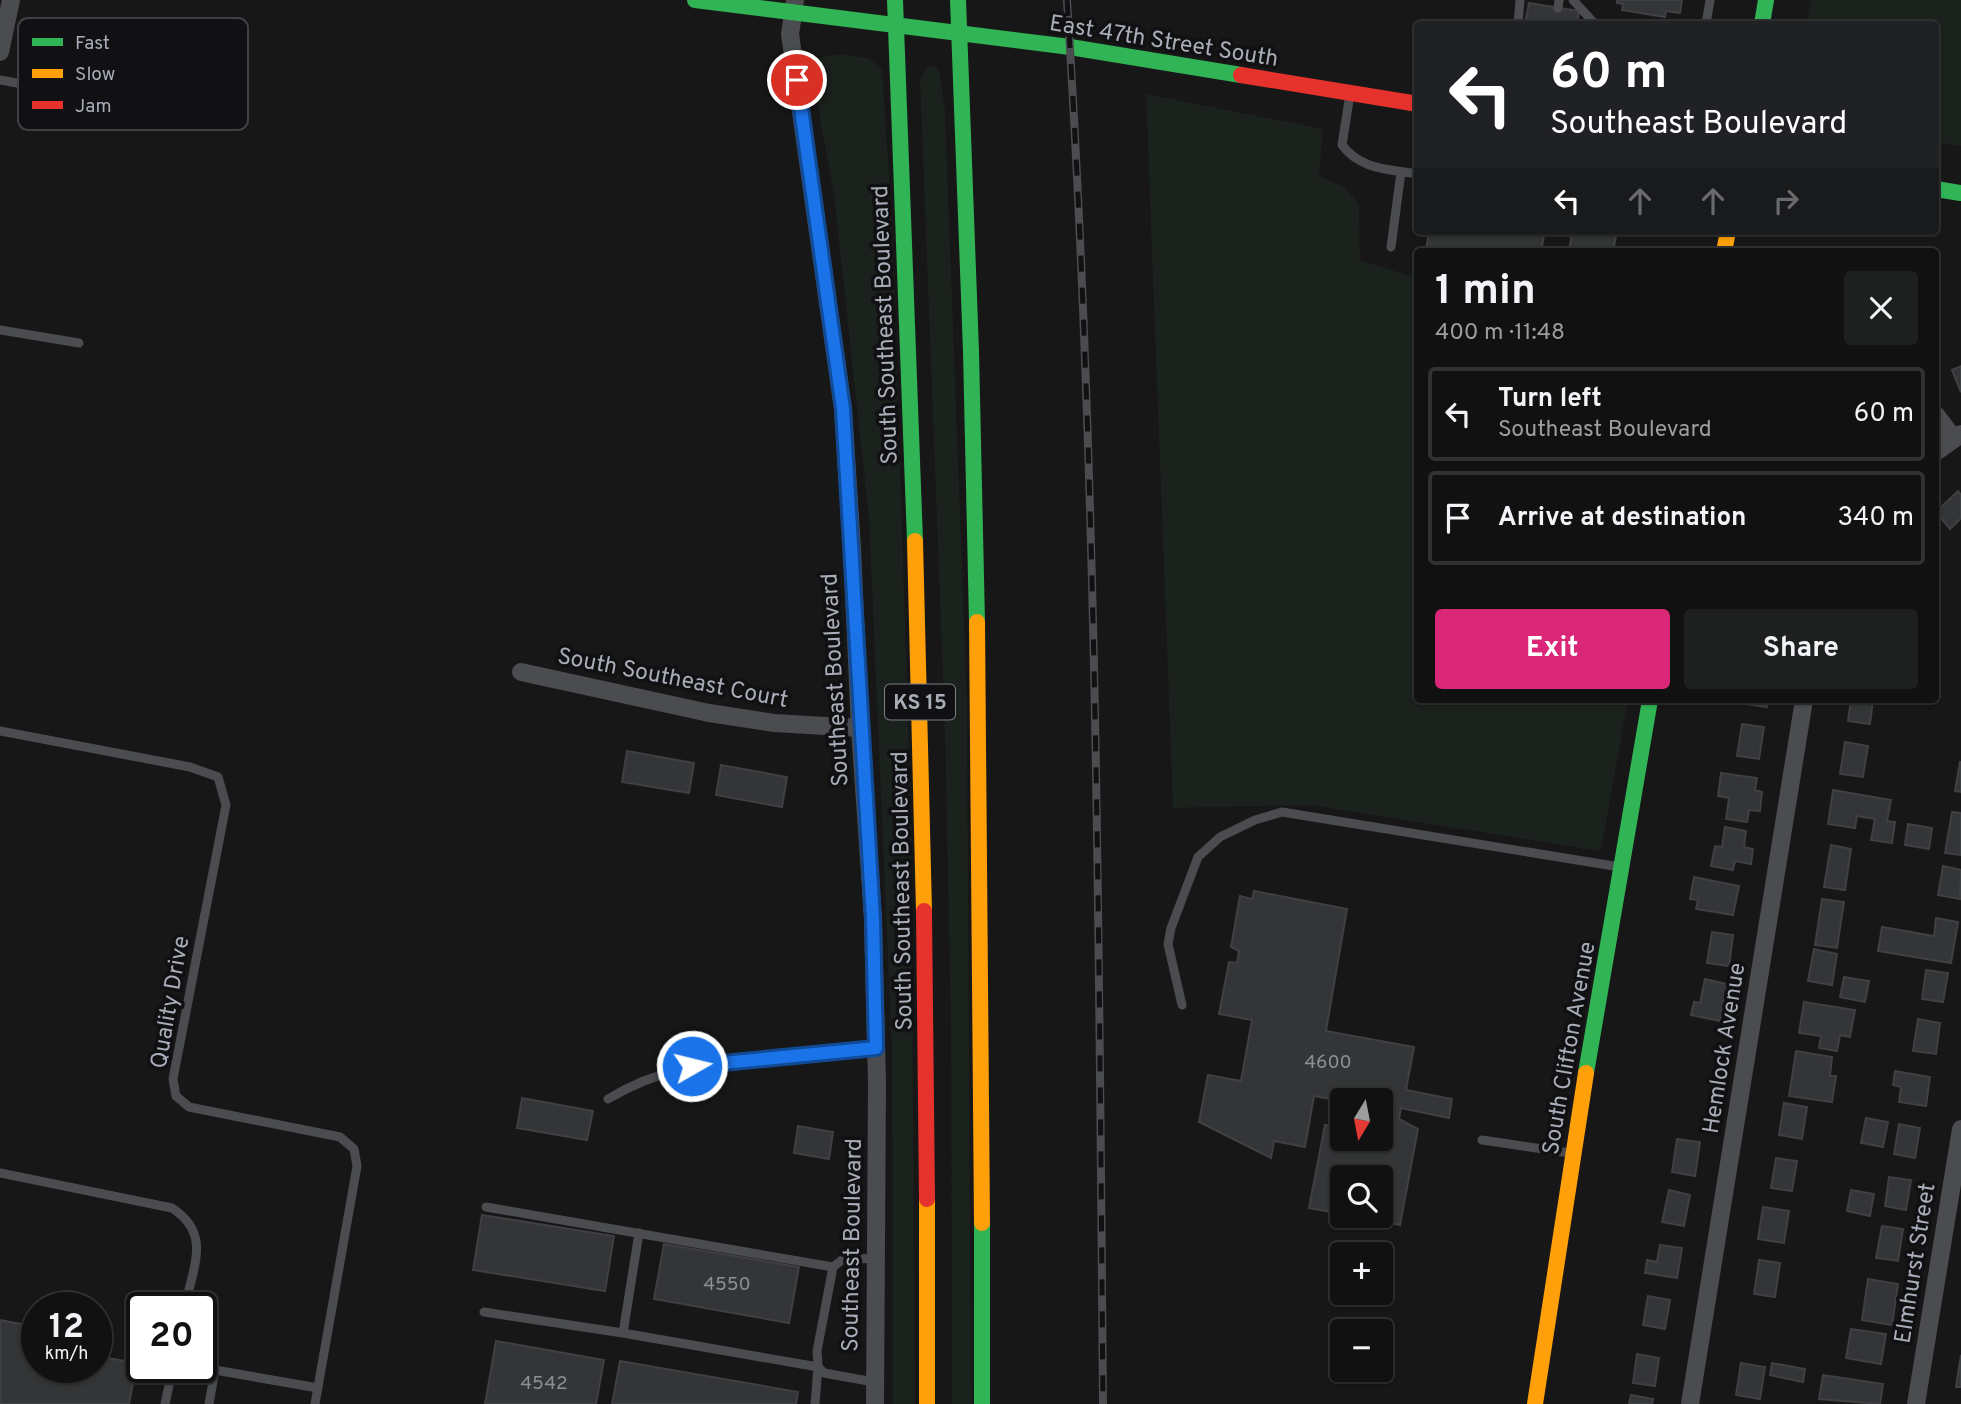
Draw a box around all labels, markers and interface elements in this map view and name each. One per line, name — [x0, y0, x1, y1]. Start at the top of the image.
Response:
street label: East 47th Street South — [1047, 10, 1280, 75]
legend — [18, 18, 248, 130]
text: Fast — [75, 32, 110, 56]
text: 60 m — [1550, 44, 1668, 106]
icon: left — [1435, 49, 1526, 140]
pin — [767, 50, 827, 110]
icon: arrive — [778, 61, 816, 99]
text: Slow — [75, 63, 115, 87]
text: Jam — [75, 95, 112, 119]
text: Southeast Boulevard — [1550, 105, 1847, 145]
icon: left — [1548, 182, 1586, 220]
icon: ahead — [1621, 182, 1659, 220]
icon: ahead — [1694, 182, 1732, 220]
icon: right — [1767, 182, 1805, 220]
street label: South Southeast Boulevard — [867, 185, 906, 465]
text: 1 min — [1435, 266, 1536, 319]
button: close — [1844, 271, 1918, 345]
text: 400 m · 11:48 — [1435, 319, 1565, 348]
text: Turn left — [1498, 383, 1602, 416]
icon: left — [1439, 395, 1477, 433]
text: 60 m — [1854, 398, 1914, 431]
text: Southeast Boulevard — [1498, 416, 1712, 445]
icon: arrive — [1439, 499, 1477, 537]
text: Arrive at destination — [1498, 502, 1746, 535]
text: 340 m — [1837, 502, 1914, 535]
street label: Southeast Boulevard — [816, 572, 857, 787]
button: Exit — [1435, 609, 1670, 689]
button: Share — [1684, 609, 1918, 689]
street label: South Southeast Court — [555, 643, 790, 716]
road number: KS 15 — [885, 684, 955, 720]
street label: South Southeast Boulevard — [887, 751, 920, 1031]
street label: Quality Drive — [146, 934, 197, 1071]
street label: South Clifton Avenue — [1537, 940, 1603, 1157]
street label: Hemlock Avenue — [1698, 961, 1753, 1136]
position arrow — [655, 1029, 729, 1103]
house number: 4600 — [1304, 1051, 1352, 1075]
north arrow — [1330, 1088, 1393, 1152]
map controls — [1330, 1088, 1393, 1382]
street label: Southeast Boulevard — [837, 1138, 870, 1352]
button: search — [1330, 1165, 1393, 1228]
street label: Elmhurst Street — [1889, 1181, 1943, 1346]
button: + — [1330, 1242, 1393, 1305]
house number: 4550 — [703, 1273, 751, 1297]
speed limit sign: 20 — [126, 1292, 217, 1383]
text: 12 — [49, 1306, 84, 1350]
button: − — [1330, 1319, 1393, 1382]
text: km/h — [45, 1343, 88, 1366]
house number: 4542 — [520, 1372, 568, 1396]

